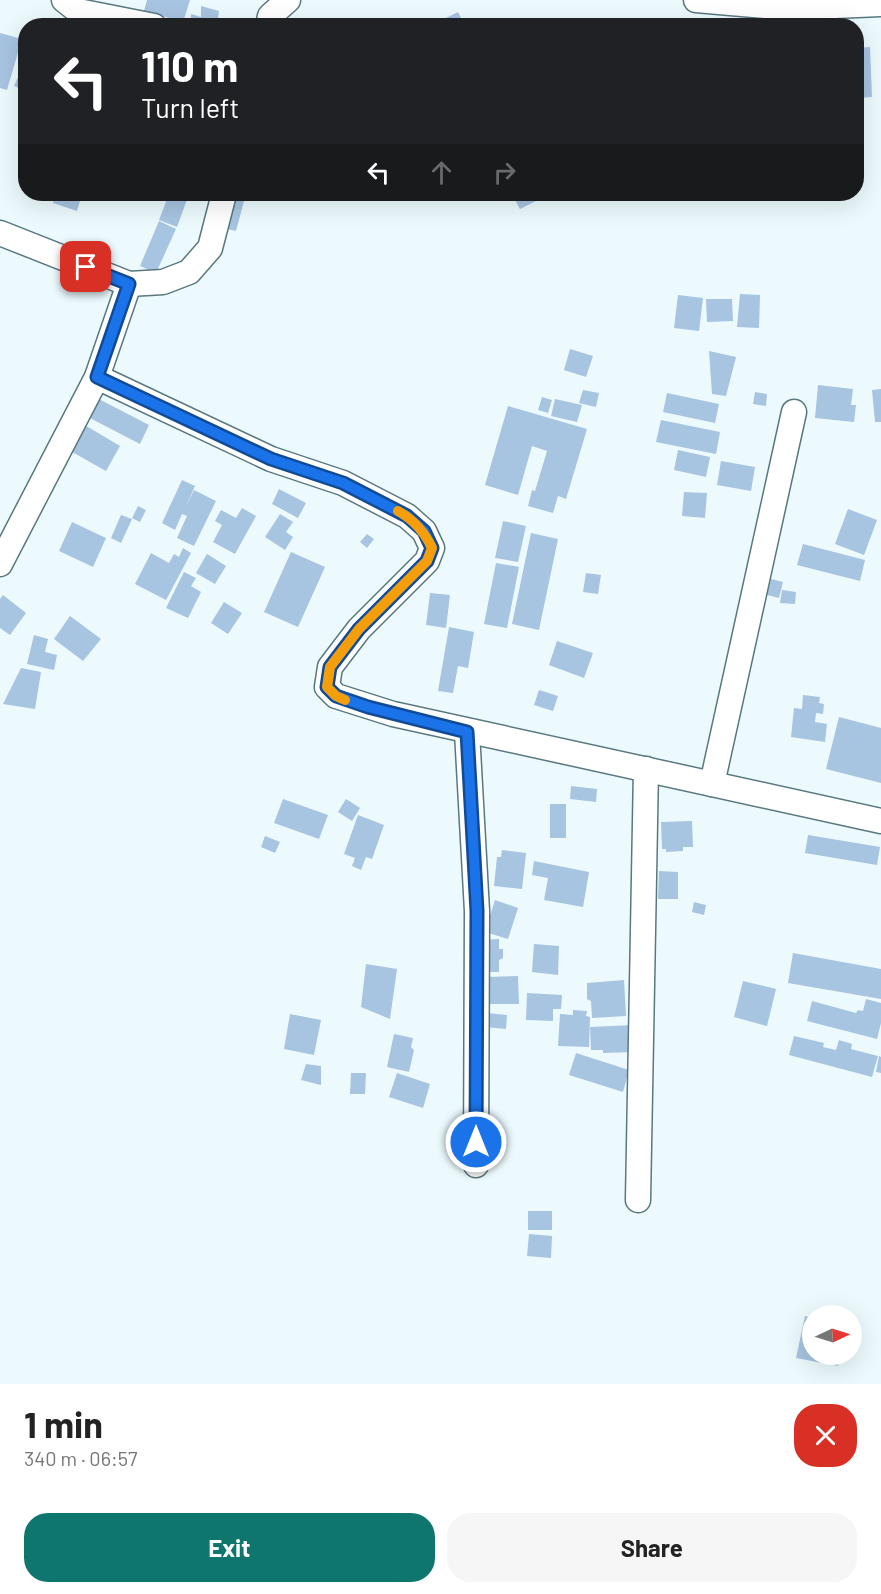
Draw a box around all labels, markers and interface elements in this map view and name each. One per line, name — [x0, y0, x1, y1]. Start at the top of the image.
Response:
text: 110 m — [141, 40, 238, 90]
icon: left — [42, 42, 120, 120]
text: Turn left — [141, 91, 239, 123]
icon: left — [362, 156, 395, 189]
icon: ahead — [425, 156, 458, 189]
icon: right — [488, 156, 521, 189]
pin — [60, 241, 111, 292]
icon: arrive — [69, 250, 102, 283]
position arrow — [444, 1110, 508, 1174]
north arrow — [802, 1305, 862, 1365]
map controls — [802, 1305, 862, 1365]
text: 1 min — [24, 1402, 103, 1445]
button: close — [794, 1404, 857, 1467]
text: 340 m · 06:57 — [24, 1446, 137, 1470]
button: Exit — [24, 1513, 435, 1582]
button: Share — [447, 1513, 857, 1582]

